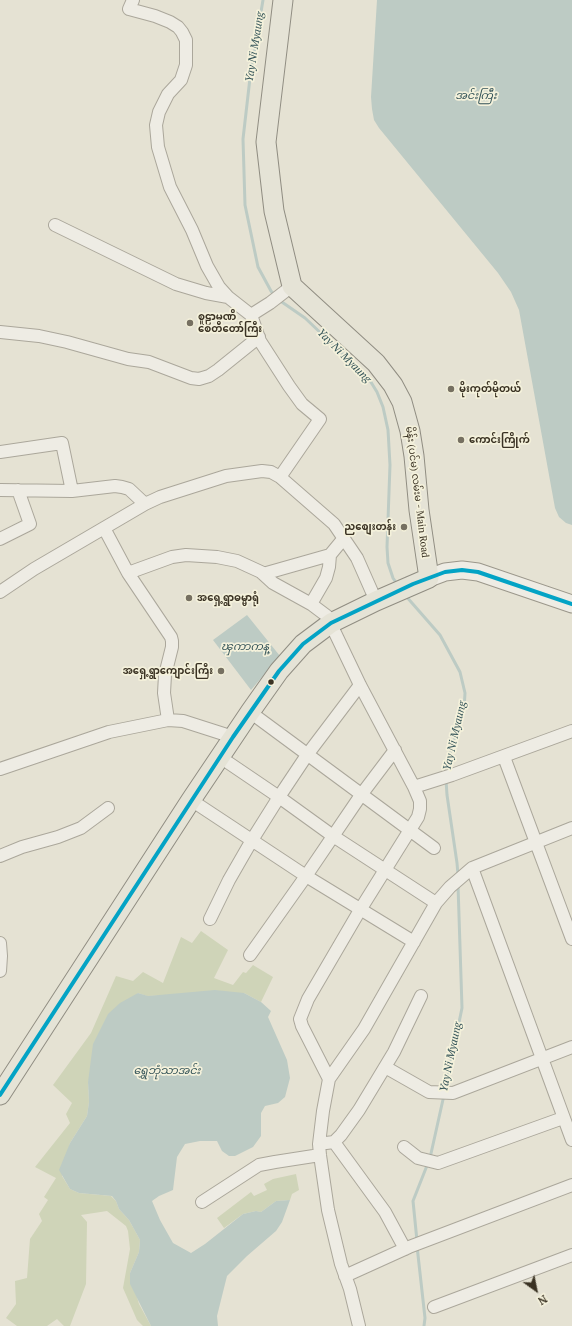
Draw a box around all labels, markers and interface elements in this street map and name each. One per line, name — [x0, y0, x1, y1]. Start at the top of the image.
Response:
water label: Yay Ni Myaung — [243, 11, 267, 83]
water label: အင်းကြီး — [455, 89, 497, 103]
place label: စူဠာမဏိ စေတီတော်ကြီး — [198, 311, 262, 334]
marker: စူဠာမဏိ စေတီတော်ကြီး — [185, 318, 195, 328]
water label: Yay Ni Myaung — [314, 326, 374, 386]
place label: မိုးကုတ်မိုတယ် — [459, 383, 521, 395]
marker: မိုးကုတ်မိုတယ် — [446, 384, 456, 394]
street label: မိန်း (ပင်မ) လမ်းမ - Main Road — [403, 426, 431, 558]
place label: ကောင်းကြိုက် — [469, 434, 530, 446]
marker: ကောင်းကြိုက် — [456, 435, 466, 445]
place label: ညစျေးတန်း — [344, 521, 396, 533]
marker: ညစျေးတန်း — [399, 522, 409, 532]
place label: အရှေ့ရွာဓမ္မာရုံ — [197, 592, 259, 604]
marker: အရှေ့ရွာဓမ္မာရုံ — [184, 593, 194, 603]
water label: ၾကာကန္ — [221, 640, 269, 654]
place label: အရှေ့ရွာကျောင်းကြီး — [123, 665, 213, 677]
marker: အရှေ့ရွာကျောင်းကြီး — [216, 666, 226, 676]
unlabelled marker — [266, 677, 276, 687]
water label: Yay Ni Myaung — [441, 700, 469, 772]
water label: Yay Ni Myaung — [437, 1021, 465, 1093]
water label: ရွှေဘုံသာအင်း — [134, 1064, 200, 1078]
north arrow — [516, 1270, 556, 1310]
text: N — [535, 1292, 550, 1308]

